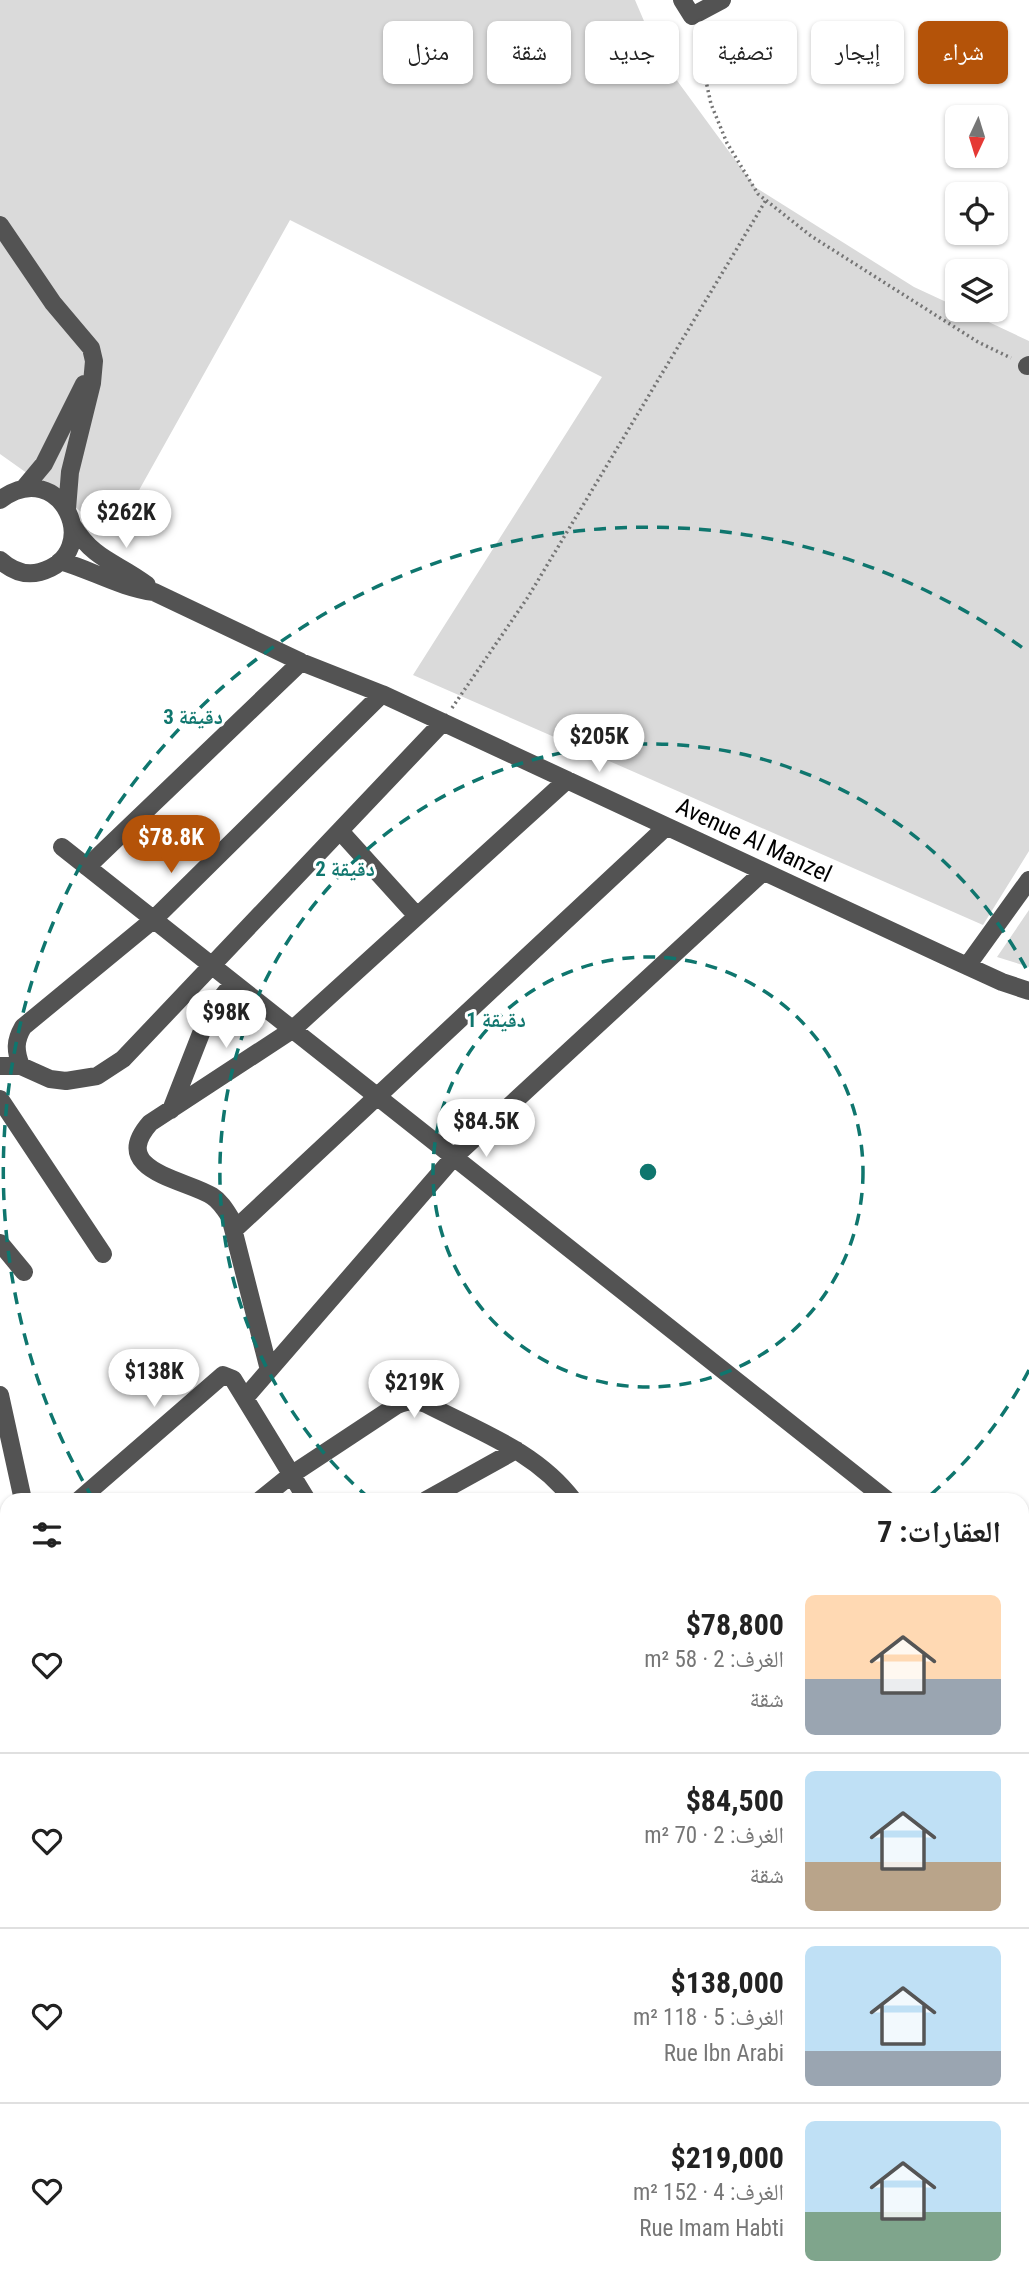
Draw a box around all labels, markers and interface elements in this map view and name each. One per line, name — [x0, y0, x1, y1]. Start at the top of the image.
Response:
chip: منزل — [383, 21, 473, 84]
chip: شقة — [487, 21, 571, 84]
chip: جديد — [585, 21, 679, 84]
chip: تصفية — [693, 21, 797, 84]
chip: إيجار — [811, 21, 904, 84]
chip: شراء — [918, 21, 1008, 84]
north arrow — [945, 105, 1008, 168]
map controls — [945, 105, 1008, 322]
button: locate — [945, 182, 1008, 245]
button: layers — [945, 259, 1008, 322]
pin: $262K — [77, 490, 175, 550]
text: $262K — [96, 499, 156, 526]
text: 3 دقيقة — [163, 705, 223, 729]
pin: $205K — [550, 714, 648, 774]
text: $205K — [569, 723, 629, 750]
street label: Avenue Al Manzel — [672, 792, 836, 888]
pin: $78.8K — [114, 816, 228, 875]
text: $78.8K — [138, 824, 204, 851]
text: 2 دقيقة — [315, 857, 375, 881]
pin: $98K — [185, 990, 267, 1050]
text: $98K — [202, 999, 250, 1026]
text: 1 دقيقة — [466, 1008, 526, 1032]
pin: $84.5K — [429, 1100, 543, 1159]
text: $84.5K — [453, 1108, 519, 1135]
centre of rings — [636, 1160, 660, 1184]
pin: $138K — [105, 1350, 203, 1409]
text: $138K — [124, 1358, 184, 1385]
pin: $219K — [365, 1360, 463, 1420]
text: $219K — [384, 1369, 444, 1396]
text: العقارات: 7 — [877, 1514, 1001, 1549]
icon: filters — [28, 1516, 66, 1554]
text: $78,800 — [686, 1607, 784, 1642]
icon: home — [861, 1623, 945, 1707]
icon: heart — [28, 1646, 66, 1684]
text: الغرف: 2 · 58 m² — [644, 1646, 784, 1673]
text: شقة — [750, 1686, 784, 1713]
text: $84,500 — [686, 1783, 784, 1818]
icon: home — [861, 1799, 945, 1883]
icon: heart — [28, 1822, 66, 1860]
text: الغرف: 2 · 70 m² — [644, 1822, 784, 1849]
text: شقة — [750, 1862, 784, 1889]
text: $138,000 — [671, 1965, 784, 2000]
icon: home — [861, 1974, 945, 2058]
icon: heart — [28, 1997, 66, 2035]
text: الغرف: 5 · 118 m² — [633, 2004, 784, 2031]
text: Rue Ibn Arabi — [664, 2040, 784, 2067]
text: $219,000 — [671, 2140, 784, 2175]
icon: home — [861, 2149, 945, 2233]
icon: heart — [28, 2172, 66, 2210]
text: الغرف: 4 · 152 m² — [633, 2179, 784, 2206]
text: Rue Imam Habti — [639, 2215, 784, 2242]

